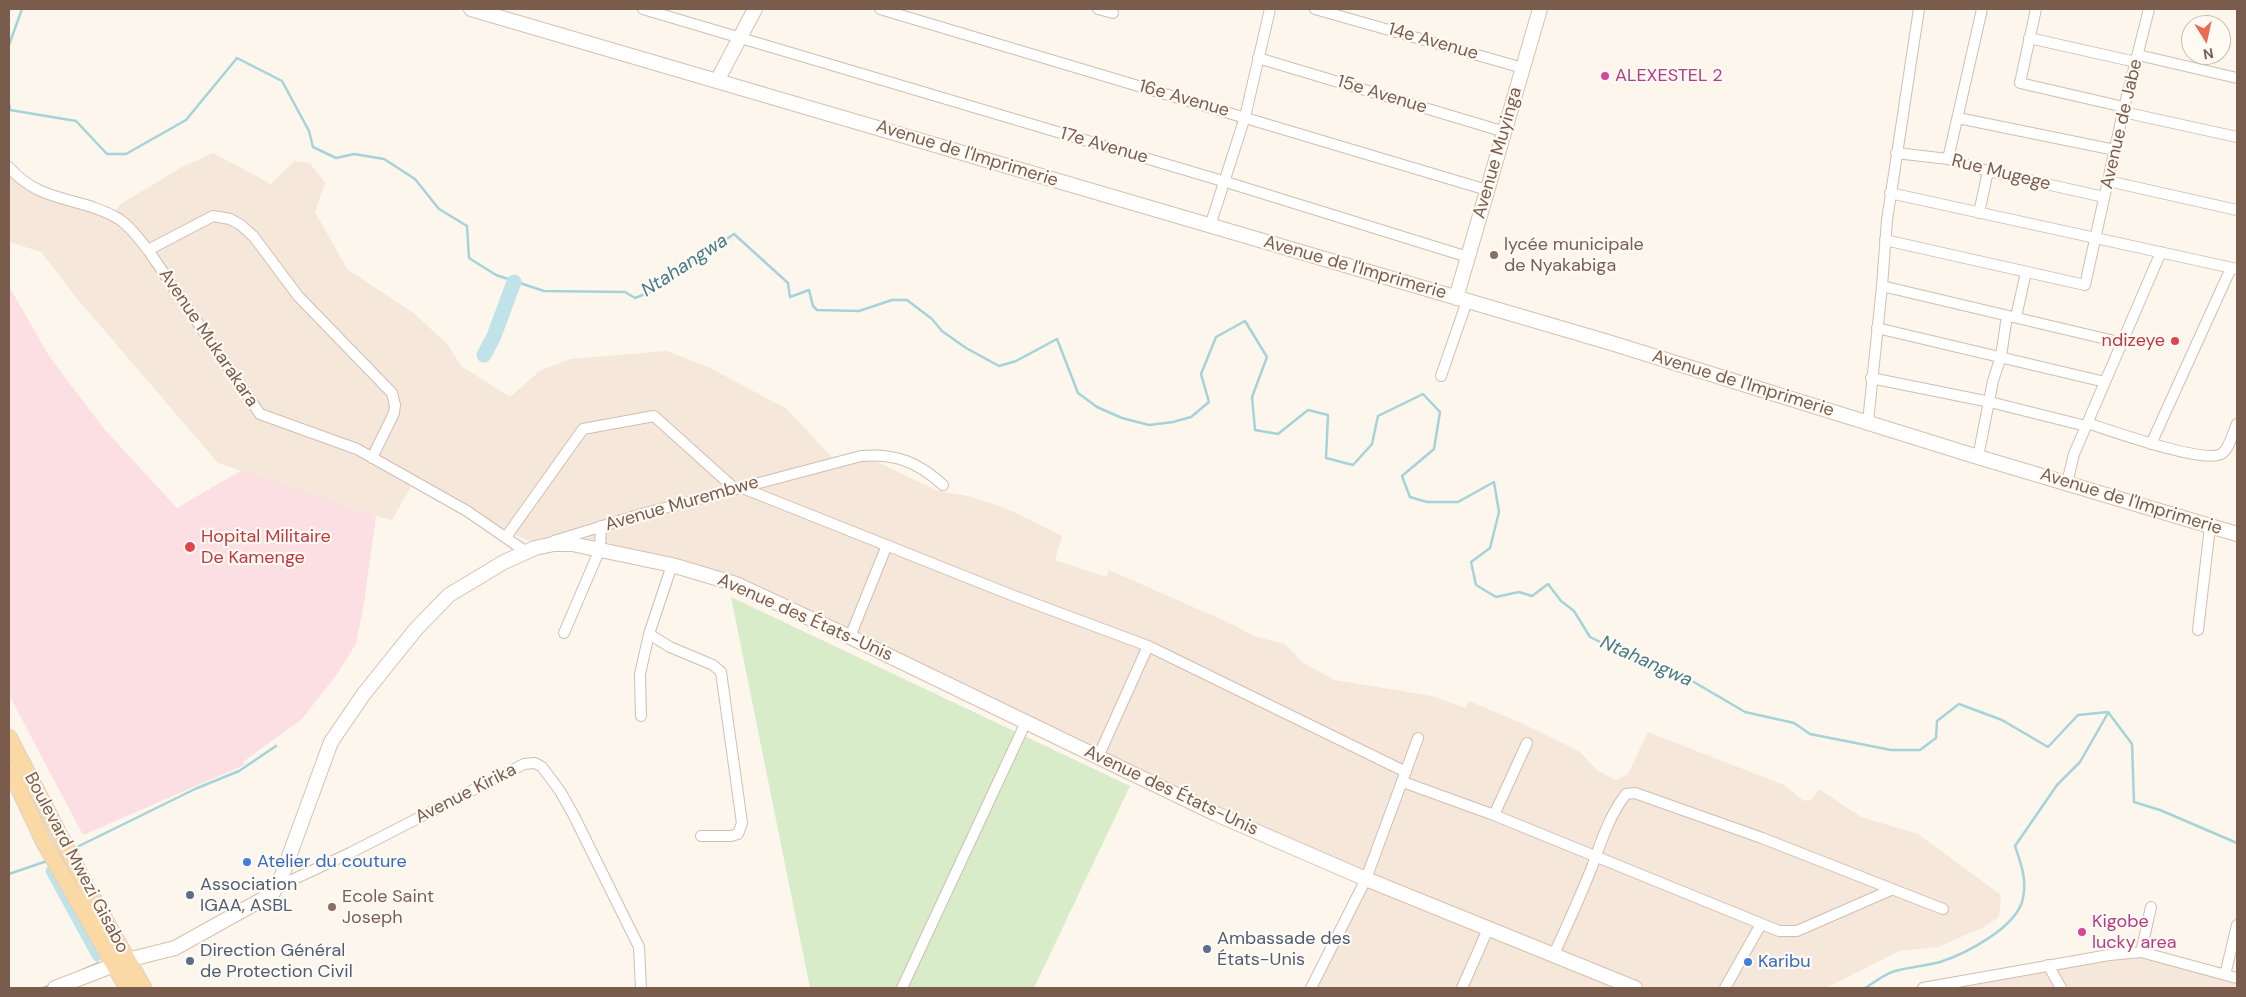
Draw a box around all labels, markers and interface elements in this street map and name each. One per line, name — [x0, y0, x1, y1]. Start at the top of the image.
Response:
north arrow — [2181, 15, 2231, 65]
street label: 14e Avenue — [1385, 19, 1481, 65]
text: N — [2202, 44, 2215, 64]
street label: Avenue de Jabe — [2097, 57, 2147, 191]
place label: ALEXESTEL 2 — [1615, 65, 1723, 87]
marker: ALEXESTEL 2 — [1599, 70, 1611, 82]
street label: 15e Avenue — [1334, 71, 1430, 119]
street label: 16e Avenue — [1136, 76, 1232, 122]
street label: Avenue Muyinga — [1469, 85, 1527, 221]
street label: Avenue de l'Imprimerie — [873, 116, 1061, 192]
street label: 17e Avenue — [1058, 123, 1150, 169]
street label: Rue Mugege — [1949, 150, 2053, 196]
water label: Ntahangwa — [637, 230, 733, 302]
street label: Avenue de l'Imprimerie — [1261, 232, 1449, 304]
place label: lycée municipale de Nyakabiga — [1504, 234, 1644, 276]
marker: lycée municipale de Nyakabiga — [1488, 249, 1500, 261]
street label: Avenue Mukarakara — [154, 265, 262, 411]
place label: ndizeye — [2102, 330, 2165, 352]
marker: ndizeye — [2169, 335, 2181, 347]
street label: Avenue de l'Imprimerie — [1649, 346, 1837, 422]
street label: Avenue de l'Imprimerie — [2037, 464, 2225, 540]
street label: Avenue Murembwe — [603, 472, 761, 536]
place label: Hopital Militaire De Kamenge — [201, 526, 331, 568]
marker: Hopital Militaire De Kamenge — [183, 540, 197, 554]
street label: Avenue des États-Unis — [714, 570, 896, 666]
water label: Ntahangwa — [1596, 632, 1696, 692]
street label: Avenue des États-Unis — [1081, 741, 1261, 841]
street label: Avenue Kirika — [412, 759, 520, 829]
street label: Boulevard Mwezi Gisabo — [19, 769, 133, 957]
place label: Atelier du couture — [257, 851, 407, 873]
marker: Atelier du couture — [241, 856, 253, 868]
place label: Association IGAA, ASBL — [200, 874, 297, 916]
place label: Ecole Saint Joseph — [342, 886, 434, 929]
marker: Association IGAA, ASBL — [184, 889, 196, 901]
marker: Ecole Saint Joseph — [326, 901, 338, 913]
place label: Kigobe lucky area — [2092, 911, 2177, 954]
marker: Kigobe lucky area — [2076, 926, 2088, 938]
place label: Ambassade des États-Unis — [1217, 928, 1351, 971]
place label: Direction Général de Protection Civil — [200, 940, 353, 982]
marker: Ambassade des États-Unis — [1201, 943, 1213, 955]
place label: Karibu — [1758, 951, 1810, 973]
marker: Direction Général de Protection Civil — [184, 955, 196, 967]
marker: Karibu — [1742, 956, 1754, 968]

